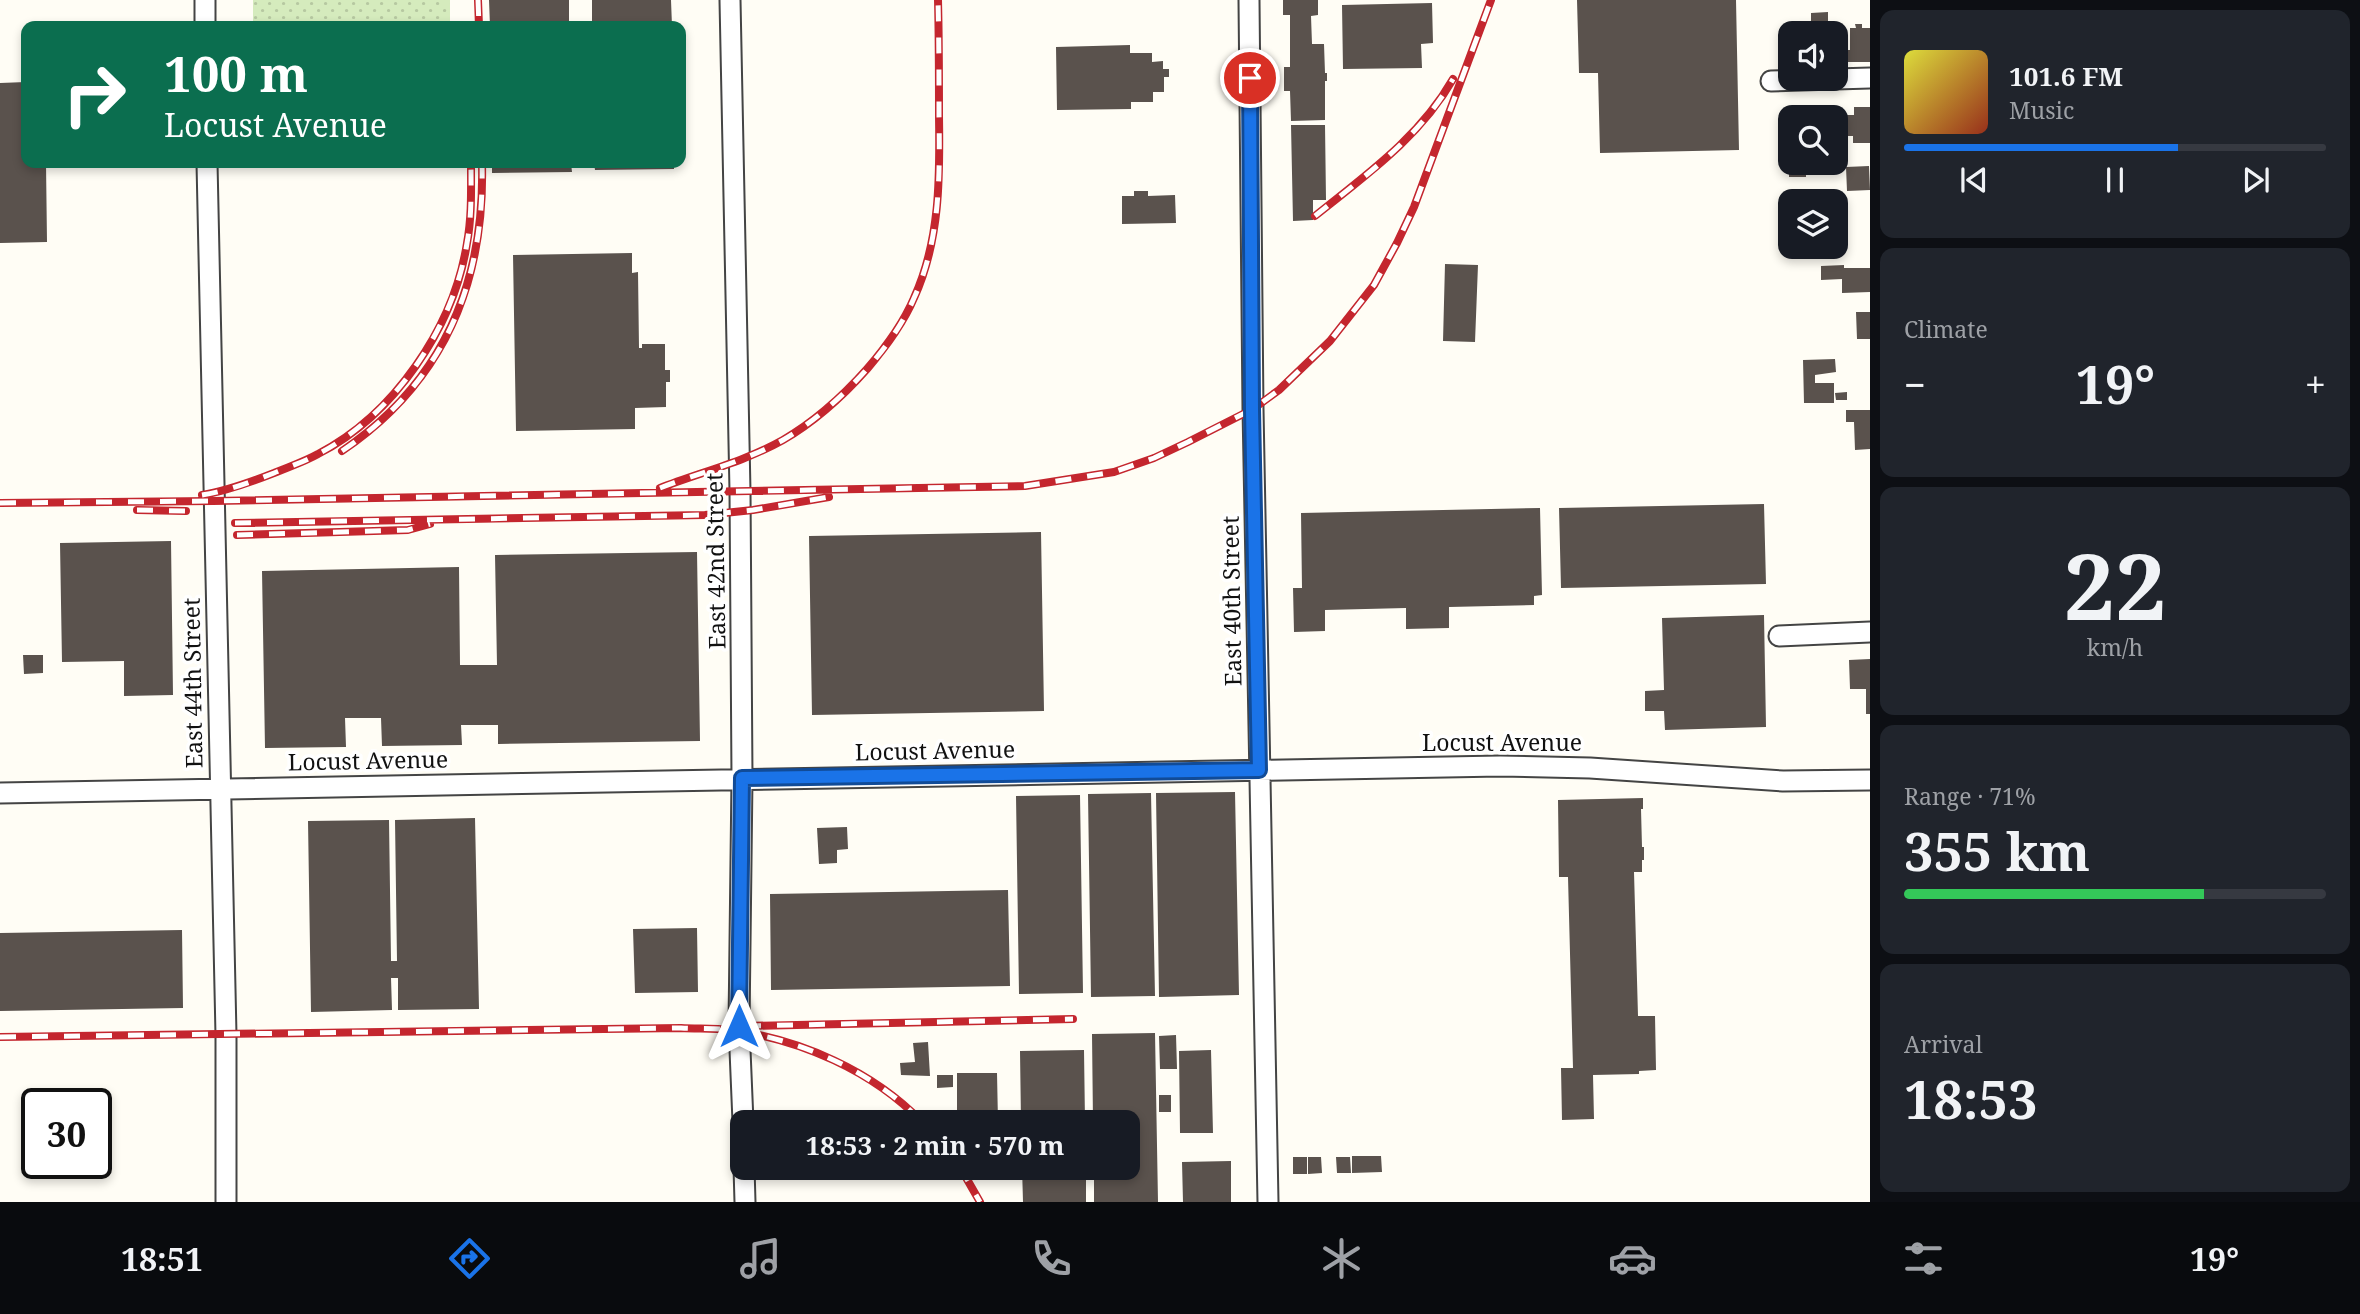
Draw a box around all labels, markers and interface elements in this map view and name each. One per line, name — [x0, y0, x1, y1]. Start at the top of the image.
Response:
map controls — [1778, 21, 1848, 259]
button: sound — [1778, 21, 1848, 91]
text: 100 m — [164, 40, 308, 106]
pin — [1220, 48, 1280, 108]
icon: right — [49, 49, 140, 140]
text: 101.6 FM — [2009, 58, 2123, 94]
icon: arrive — [1231, 59, 1269, 97]
text: Music — [2009, 94, 2074, 126]
text: Locust Avenue — [164, 103, 387, 146]
button: search — [1778, 105, 1848, 175]
icon: previous — [1955, 161, 1993, 199]
icon: pause — [2096, 161, 2134, 199]
icon: next — [2237, 161, 2275, 199]
button: layers — [1778, 189, 1848, 259]
text: Climate — [1904, 313, 1988, 345]
text: 19° — [2076, 348, 2155, 419]
text: − — [1904, 358, 1926, 410]
text: + — [2305, 358, 2326, 410]
street label: East 42nd Street — [697, 472, 733, 650]
street label: East 40th Street — [1214, 516, 1248, 686]
text: 22 — [2064, 523, 2166, 647]
street label: East 44th Street — [175, 598, 209, 768]
text: km/h — [2087, 631, 2143, 663]
street label: Locust Avenue — [1422, 726, 1582, 758]
street label: Locust Avenue — [855, 733, 1015, 767]
street label: Locust Avenue — [288, 743, 448, 777]
text: Range · 71% — [1904, 780, 2036, 812]
text: 355 km — [1904, 815, 2090, 886]
position arrow — [702, 989, 776, 1063]
text: Arrival — [1904, 1028, 1983, 1060]
text: 18:53 — [1904, 1063, 2037, 1134]
speed limit sign: 30 — [21, 1088, 112, 1179]
text: 18:53 · 2 min · 570 m — [805, 1127, 1065, 1163]
icon: directions — [445, 1234, 494, 1283]
icon: music — [736, 1234, 785, 1283]
icon: phone — [1027, 1234, 1076, 1283]
icon: climate — [1317, 1234, 1366, 1283]
icon: car — [1608, 1234, 1657, 1283]
icon: filters — [1899, 1234, 1948, 1283]
text: 18:51 — [121, 1237, 203, 1280]
text: 19° — [2190, 1237, 2239, 1280]

